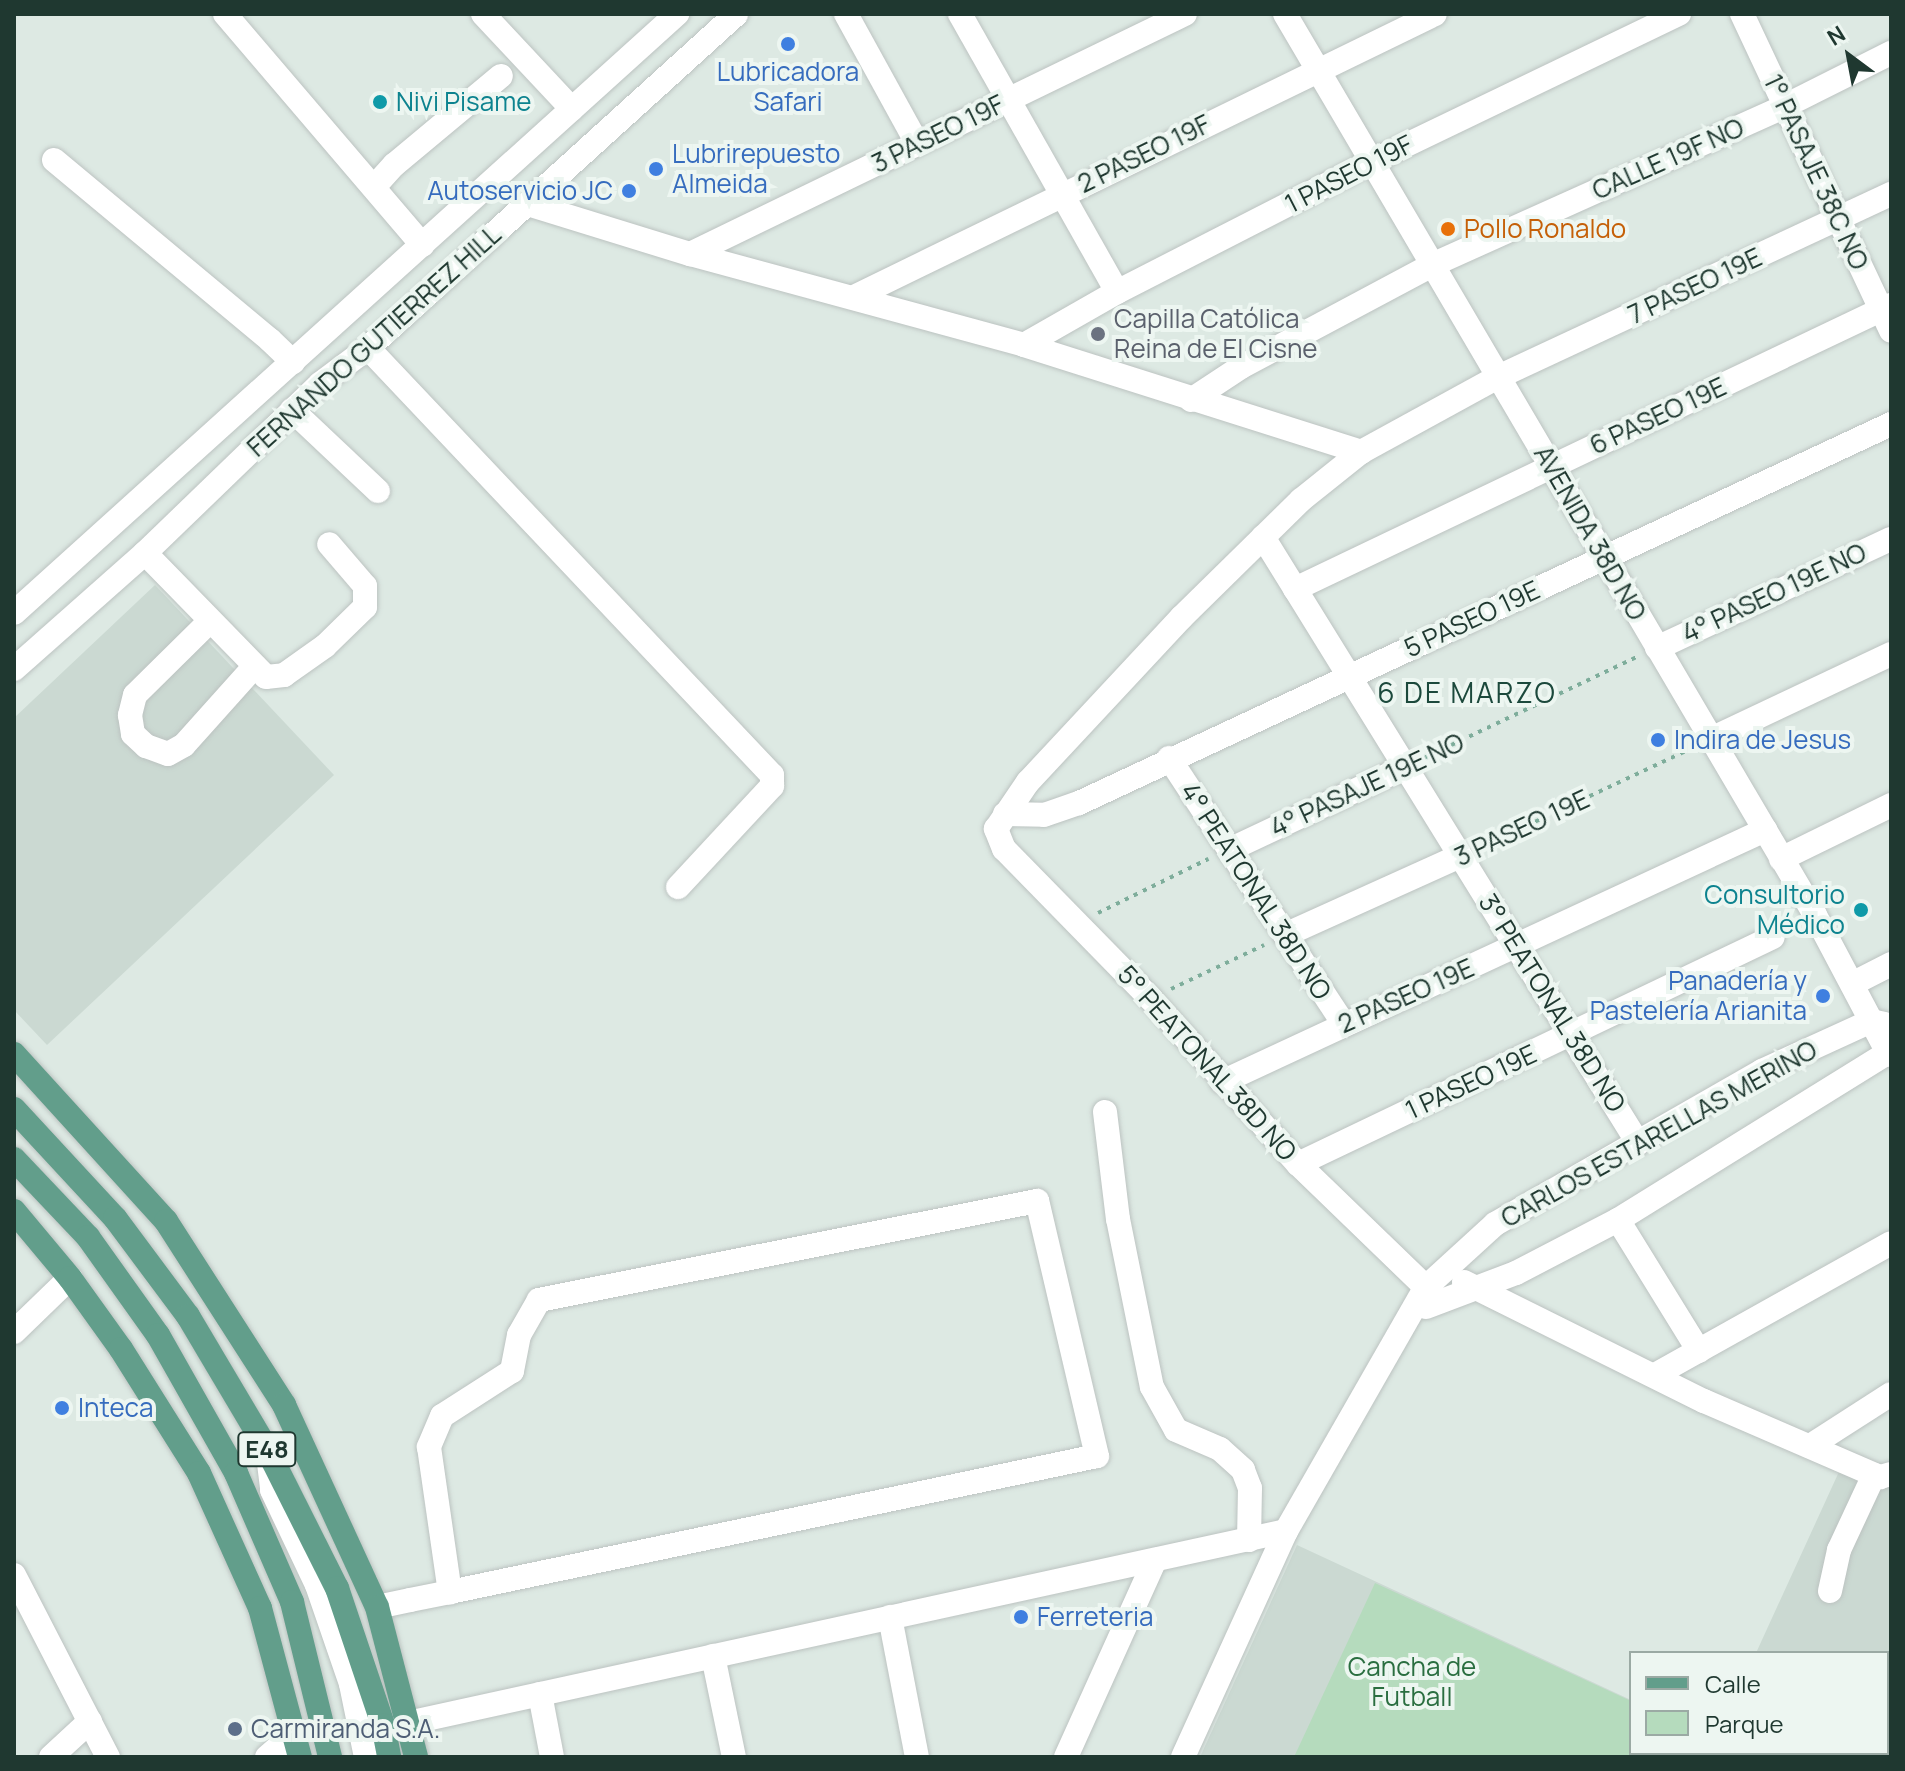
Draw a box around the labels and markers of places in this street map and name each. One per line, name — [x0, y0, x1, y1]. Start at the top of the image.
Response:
marker: Lubricadora Safari — [779, 35, 797, 53]
place label: Lubricadora Safari — [717, 56, 859, 118]
place label: Nivi Pisame — [396, 86, 531, 118]
marker: Nivi Pisame — [371, 93, 389, 111]
place label: Lubrirepuesto Almeida — [672, 138, 840, 200]
marker: Lubrirepuesto Almeida — [647, 160, 665, 178]
place label: Autoservicio JC — [427, 175, 613, 207]
marker: Autoservicio JC — [620, 182, 638, 200]
place label: Pollo Ronaldo — [1464, 213, 1626, 245]
marker: Pollo Ronaldo — [1439, 220, 1457, 238]
place label: Capilla Católica Reina de El Cisne — [1114, 303, 1318, 364]
marker: Capilla Católica Reina de El Cisne — [1089, 325, 1107, 343]
place label: Indira de Jesus — [1674, 724, 1851, 756]
marker: Indira de Jesus — [1649, 731, 1667, 749]
place label: Consultorio Médico — [1704, 879, 1845, 940]
marker: Consultorio Médico — [1852, 901, 1870, 919]
place label: Panadería y Pastelería Arianita — [1590, 965, 1807, 1026]
marker: Panadería y Pastelería Arianita — [1814, 987, 1832, 1005]
place label: Inteca — [78, 1392, 153, 1424]
marker: Inteca — [53, 1399, 71, 1417]
place label: Ferreteria — [1037, 1601, 1154, 1633]
marker: Ferreteria — [1012, 1608, 1030, 1626]
place label: Carmiranda S.A. — [251, 1713, 440, 1745]
marker: Carmiranda S.A. — [226, 1720, 244, 1738]

